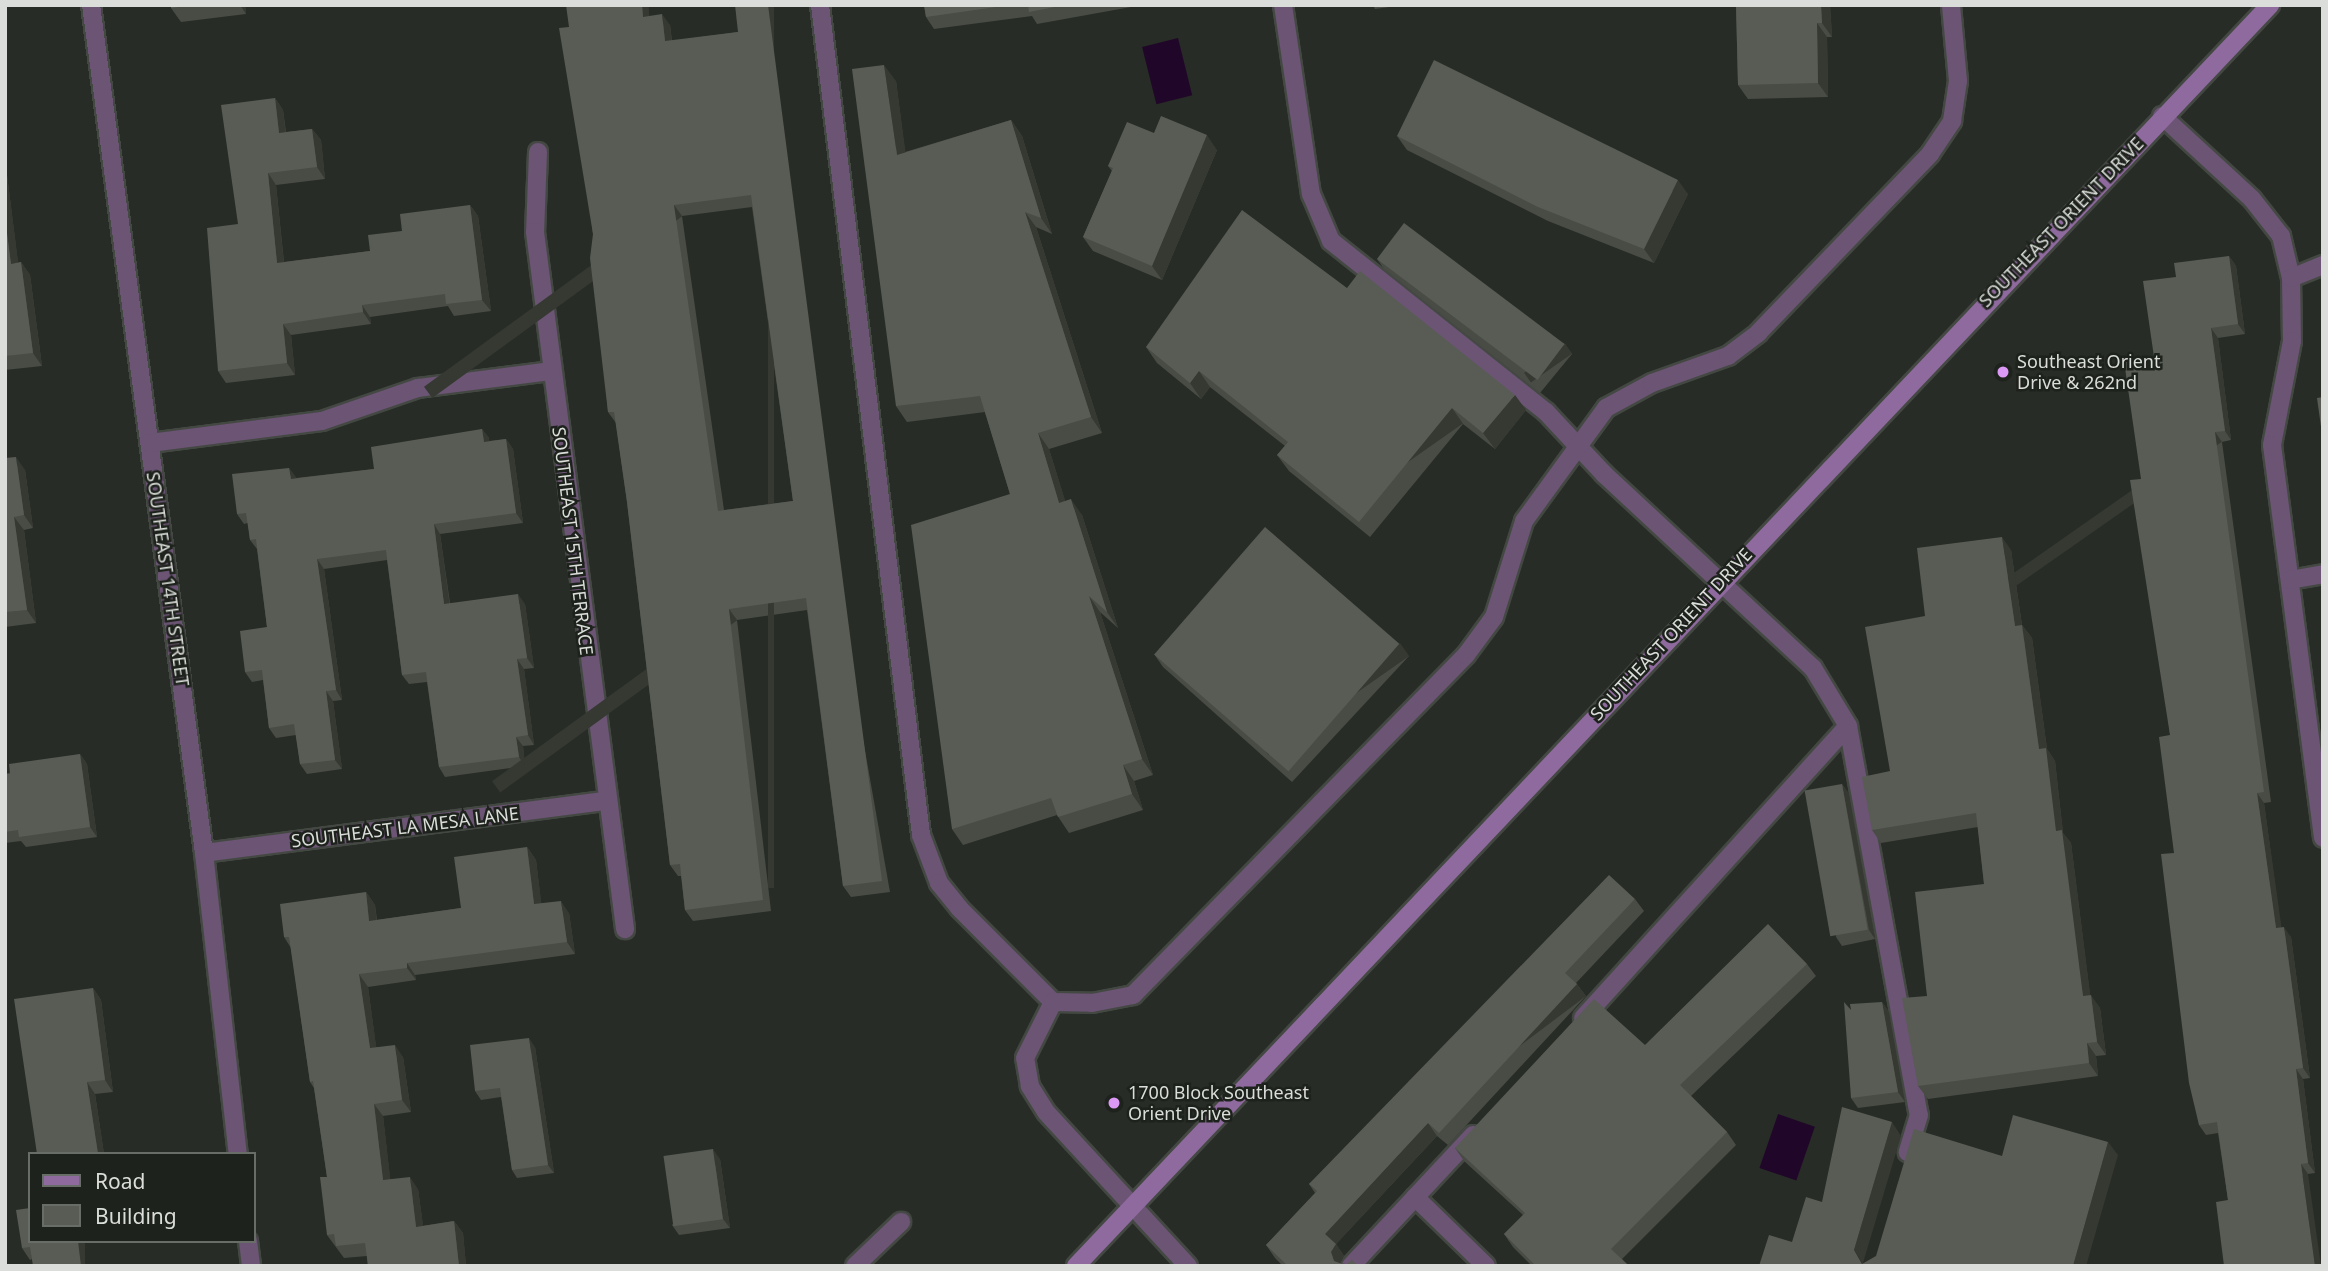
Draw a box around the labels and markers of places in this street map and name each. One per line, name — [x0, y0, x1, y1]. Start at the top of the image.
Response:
place label: Southeast Orient Drive & 262nd — [2017, 351, 2160, 394]
marker: Southeast Orient Drive & 262nd — [1995, 364, 2011, 380]
place label: 1700 Block Southeast Orient Drive — [1128, 1082, 1309, 1124]
marker: 1700 Block Southeast Orient Drive — [1106, 1095, 1122, 1111]

